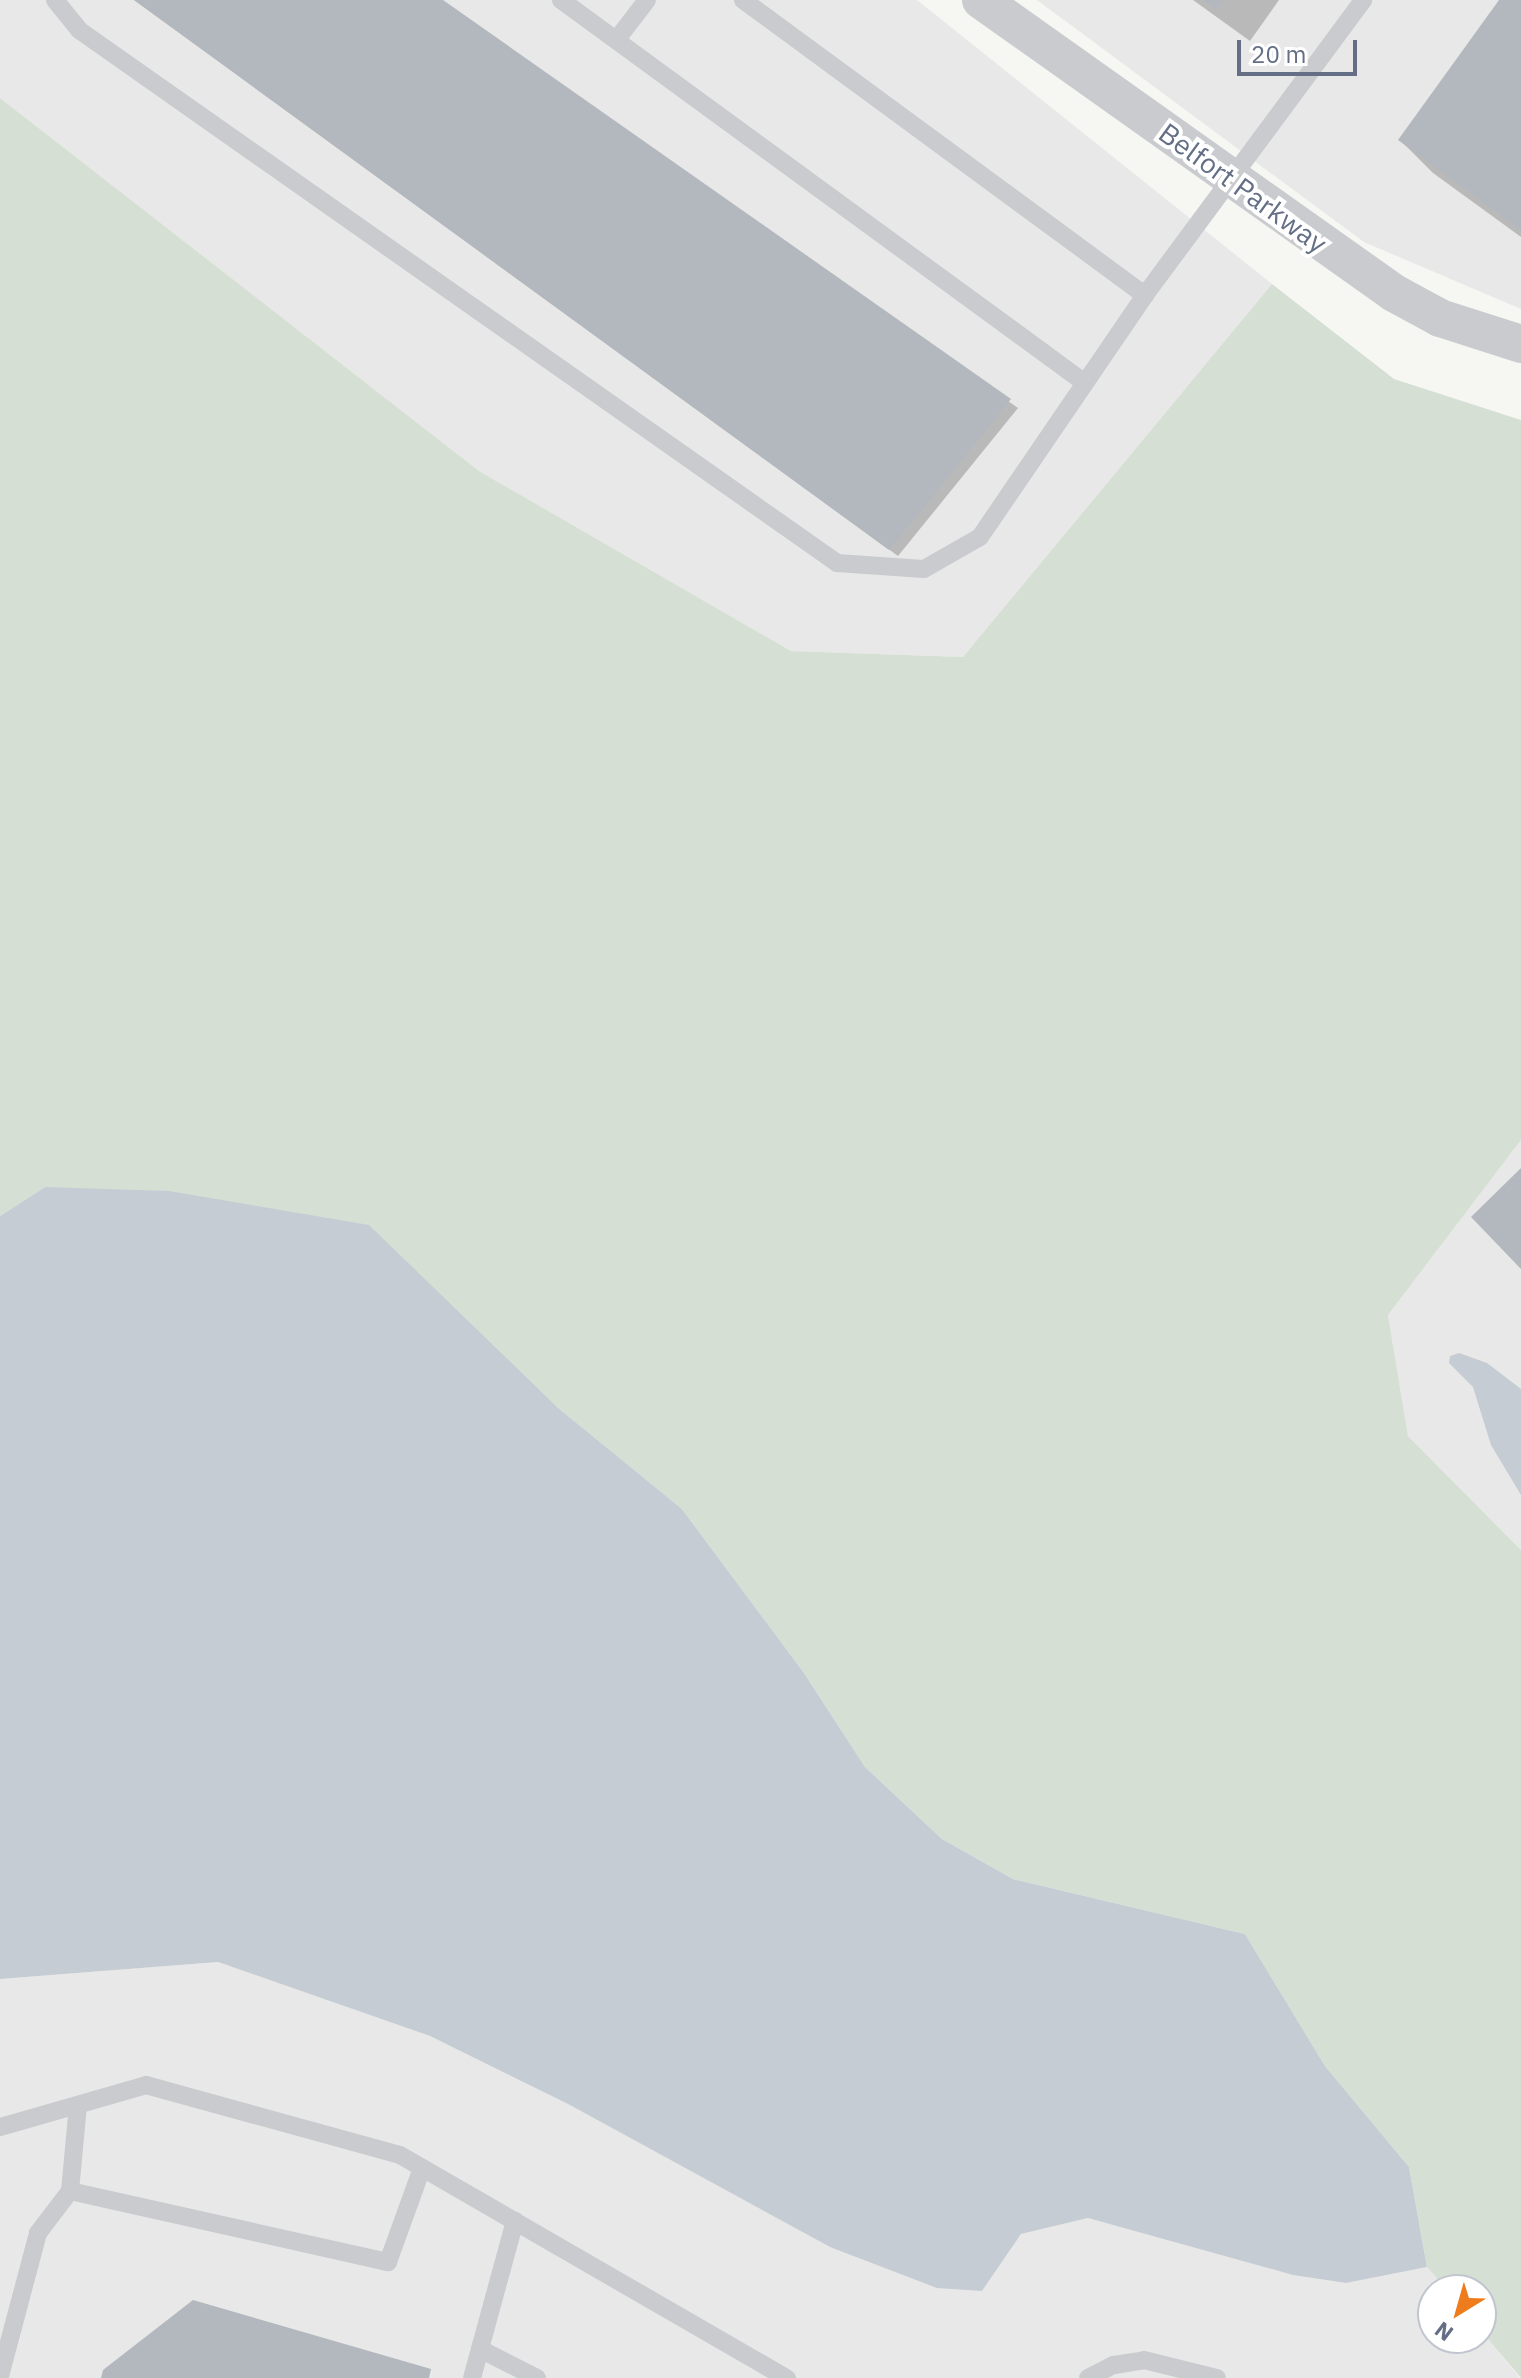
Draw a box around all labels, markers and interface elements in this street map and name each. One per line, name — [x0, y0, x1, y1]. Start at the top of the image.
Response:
scale bar — [1241, 24, 1361, 74]
text: 20 m — [1251, 38, 1306, 70]
street label: Belfort Parkway — [1152, 116, 1334, 260]
north arrow — [1417, 2274, 1497, 2354]
text: N — [1428, 2316, 1459, 2348]

